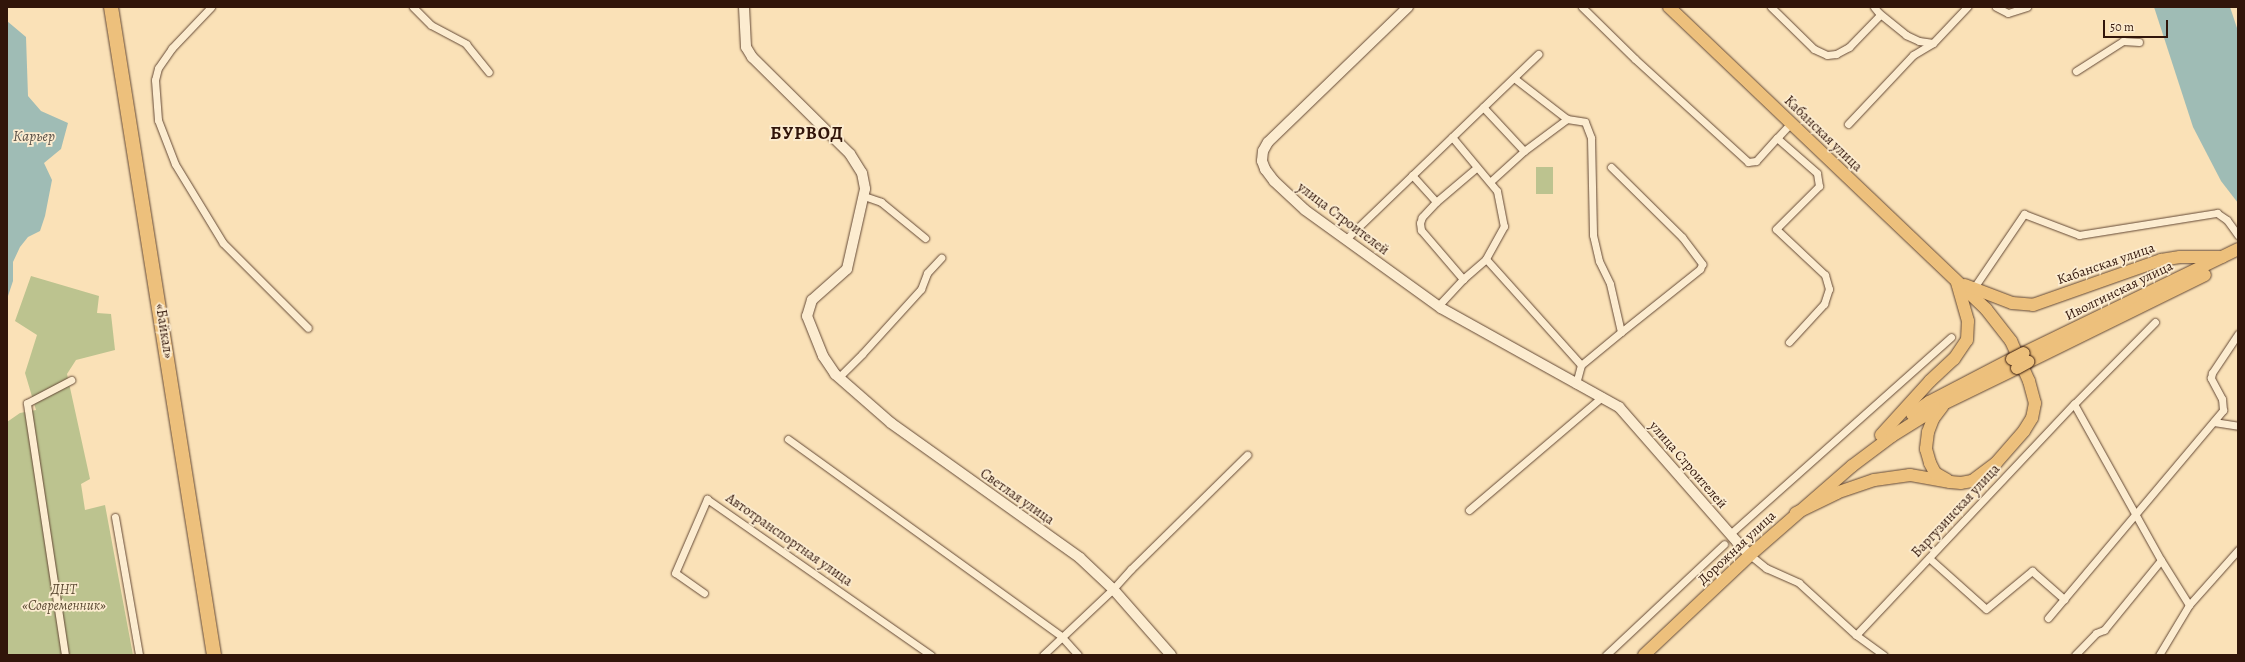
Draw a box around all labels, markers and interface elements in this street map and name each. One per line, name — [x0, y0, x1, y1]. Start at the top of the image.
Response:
scale bar — [2105, 12, 2170, 38]
text: 50 m — [2110, 19, 2134, 35]
street label: Кабанская улица — [1780, 93, 1866, 175]
district label: БУРВОД — [770, 122, 844, 144]
water label: Карьер — [13, 128, 55, 146]
street label: улица Строителей — [1294, 179, 1392, 259]
street label: Кабанская улица — [2055, 239, 2157, 289]
street label: Иволгинская улица — [2062, 258, 2176, 324]
street label: «Байкал» — [151, 302, 177, 360]
street label: улица Строителей — [1645, 418, 1731, 512]
street label: Баргузинская улица — [1908, 461, 2004, 561]
street label: Светлая улица — [977, 465, 1057, 529]
street label: Автотранспортная улица — [723, 490, 855, 590]
street label: Дорожная улица — [1694, 508, 1780, 588]
park label: ДНТ «Современник» — [22, 582, 106, 614]

